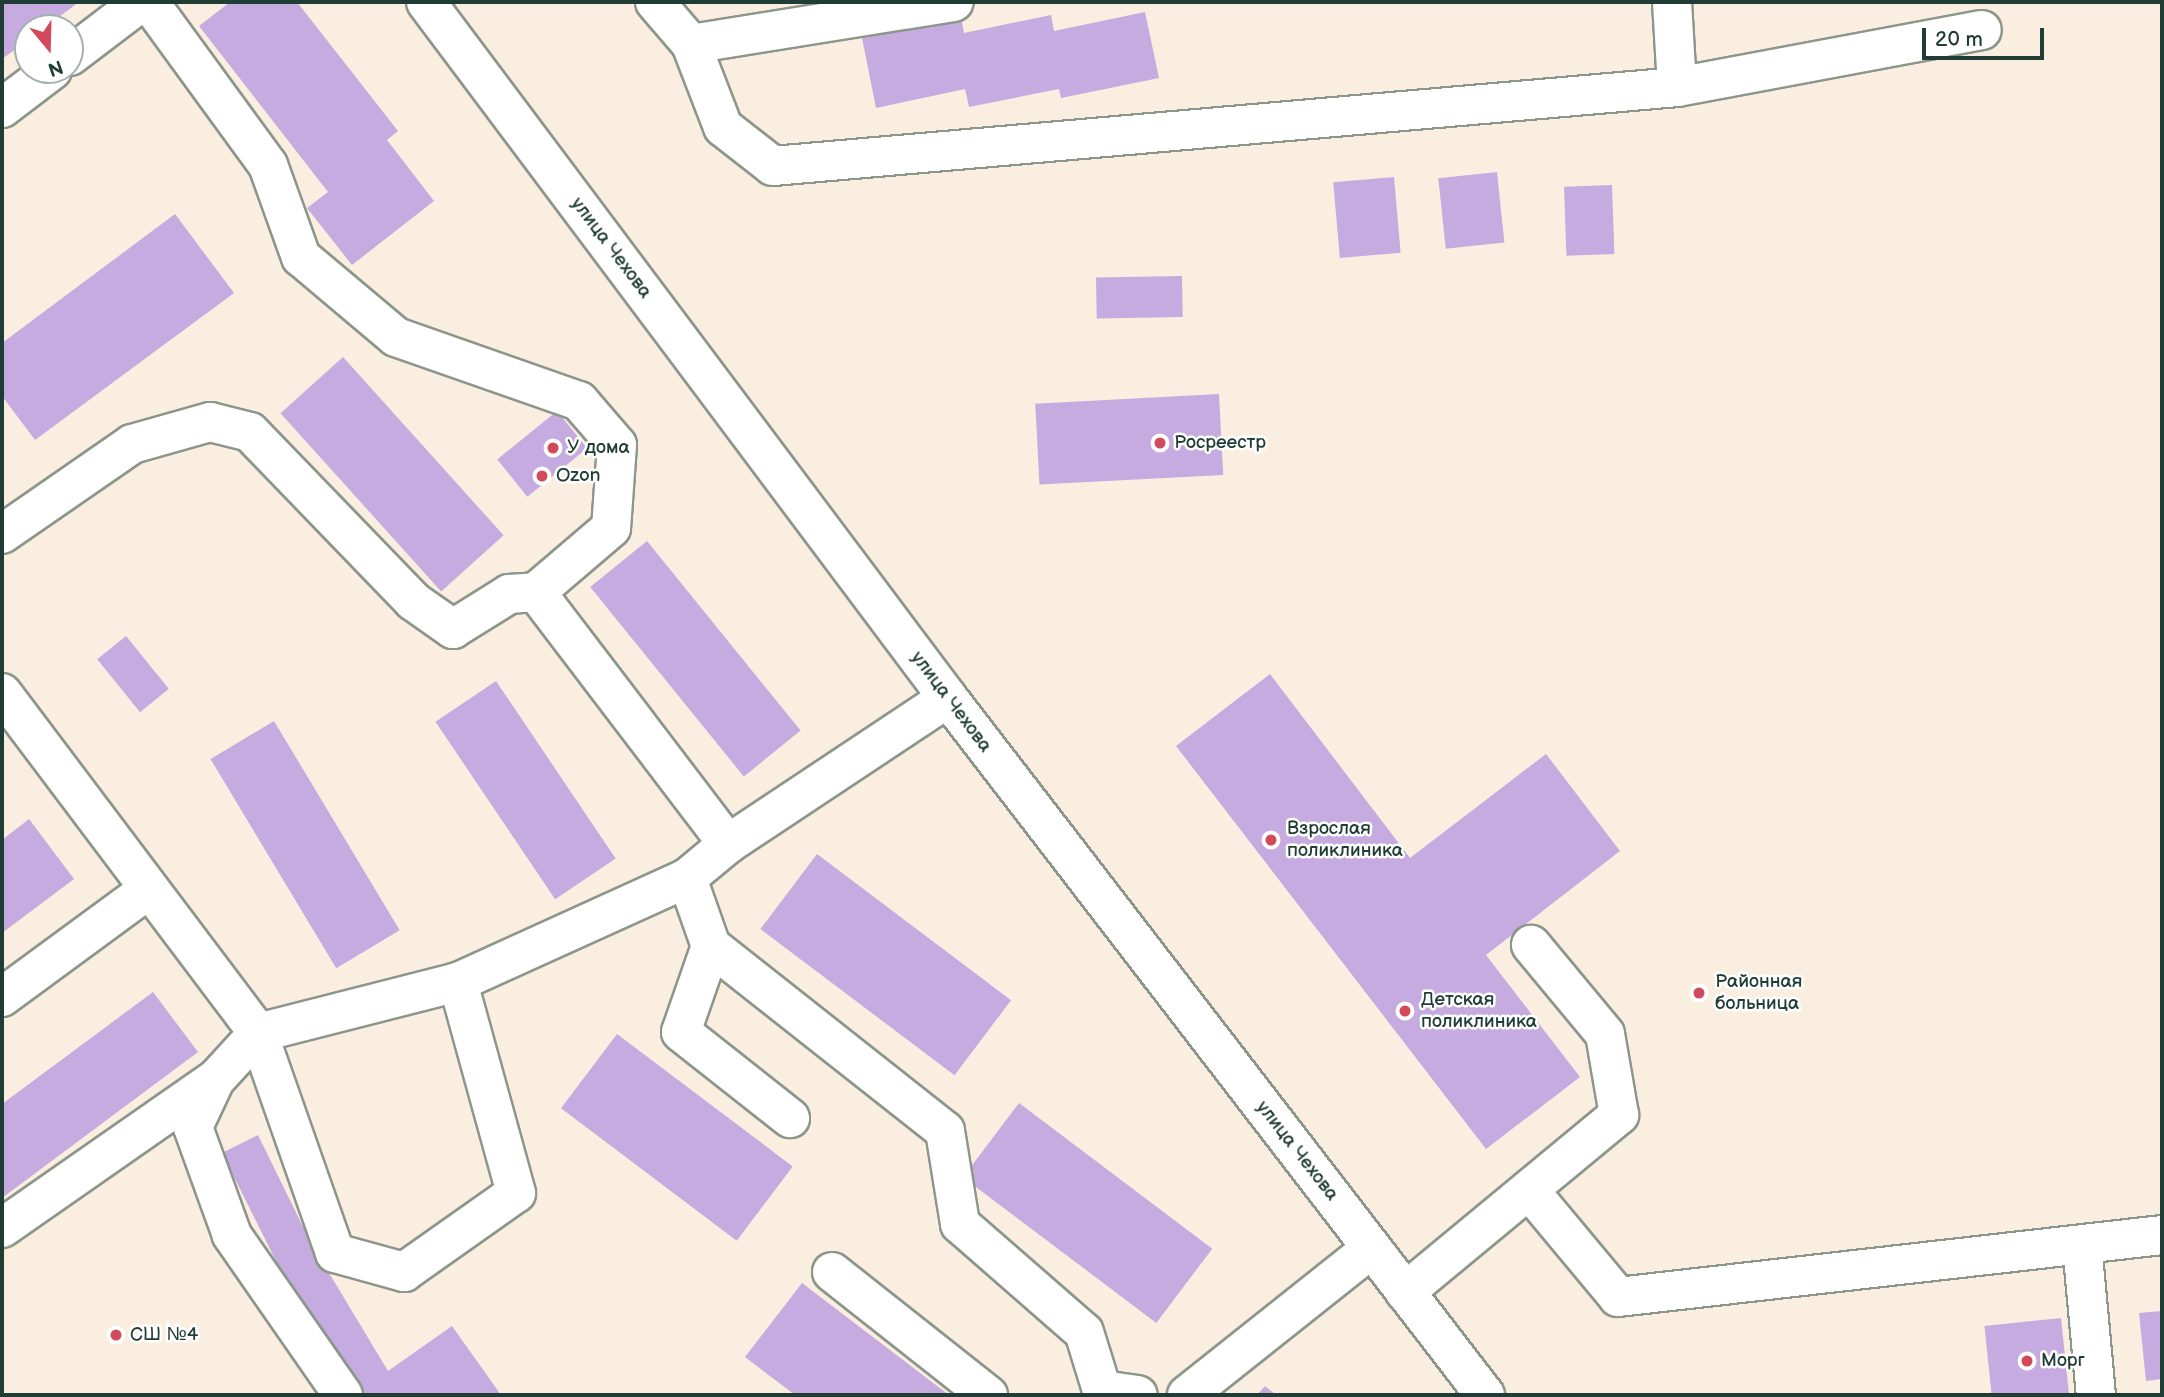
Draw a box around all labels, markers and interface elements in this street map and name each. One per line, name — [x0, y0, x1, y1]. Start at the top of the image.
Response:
north arrow — [14, 14, 84, 84]
scale bar — [1926, 14, 2048, 58]
text: 20 m — [1935, 27, 1983, 52]
text: N — [45, 54, 66, 81]
street label: улица Чехова — [566, 193, 656, 303]
place label: Росреестр — [1174, 432, 1266, 454]
marker: Росреестр — [1152, 435, 1168, 451]
place label: У дома — [567, 437, 630, 459]
marker: У дома — [545, 440, 561, 456]
place label: Ozon — [556, 465, 601, 487]
marker: Ozon — [534, 468, 550, 484]
street label: улица Чехова — [906, 647, 996, 757]
place label: Взрослая поликлиника — [1287, 818, 1403, 862]
marker: Взрослая поликлиника — [1261, 830, 1281, 850]
place label: Районная больница — [1715, 971, 1802, 1015]
marker: Районная больница — [1689, 983, 1709, 1003]
place label: Детская поликлиника — [1421, 989, 1537, 1033]
marker: Детская поликлиника — [1395, 1001, 1415, 1021]
street label: улица Чехова — [1251, 1097, 1343, 1205]
place label: СШ №4 — [130, 1324, 198, 1346]
marker: СШ №4 — [108, 1327, 124, 1343]
place label: Морг — [2041, 1350, 2085, 1372]
marker: Морг — [2019, 1353, 2035, 1369]

